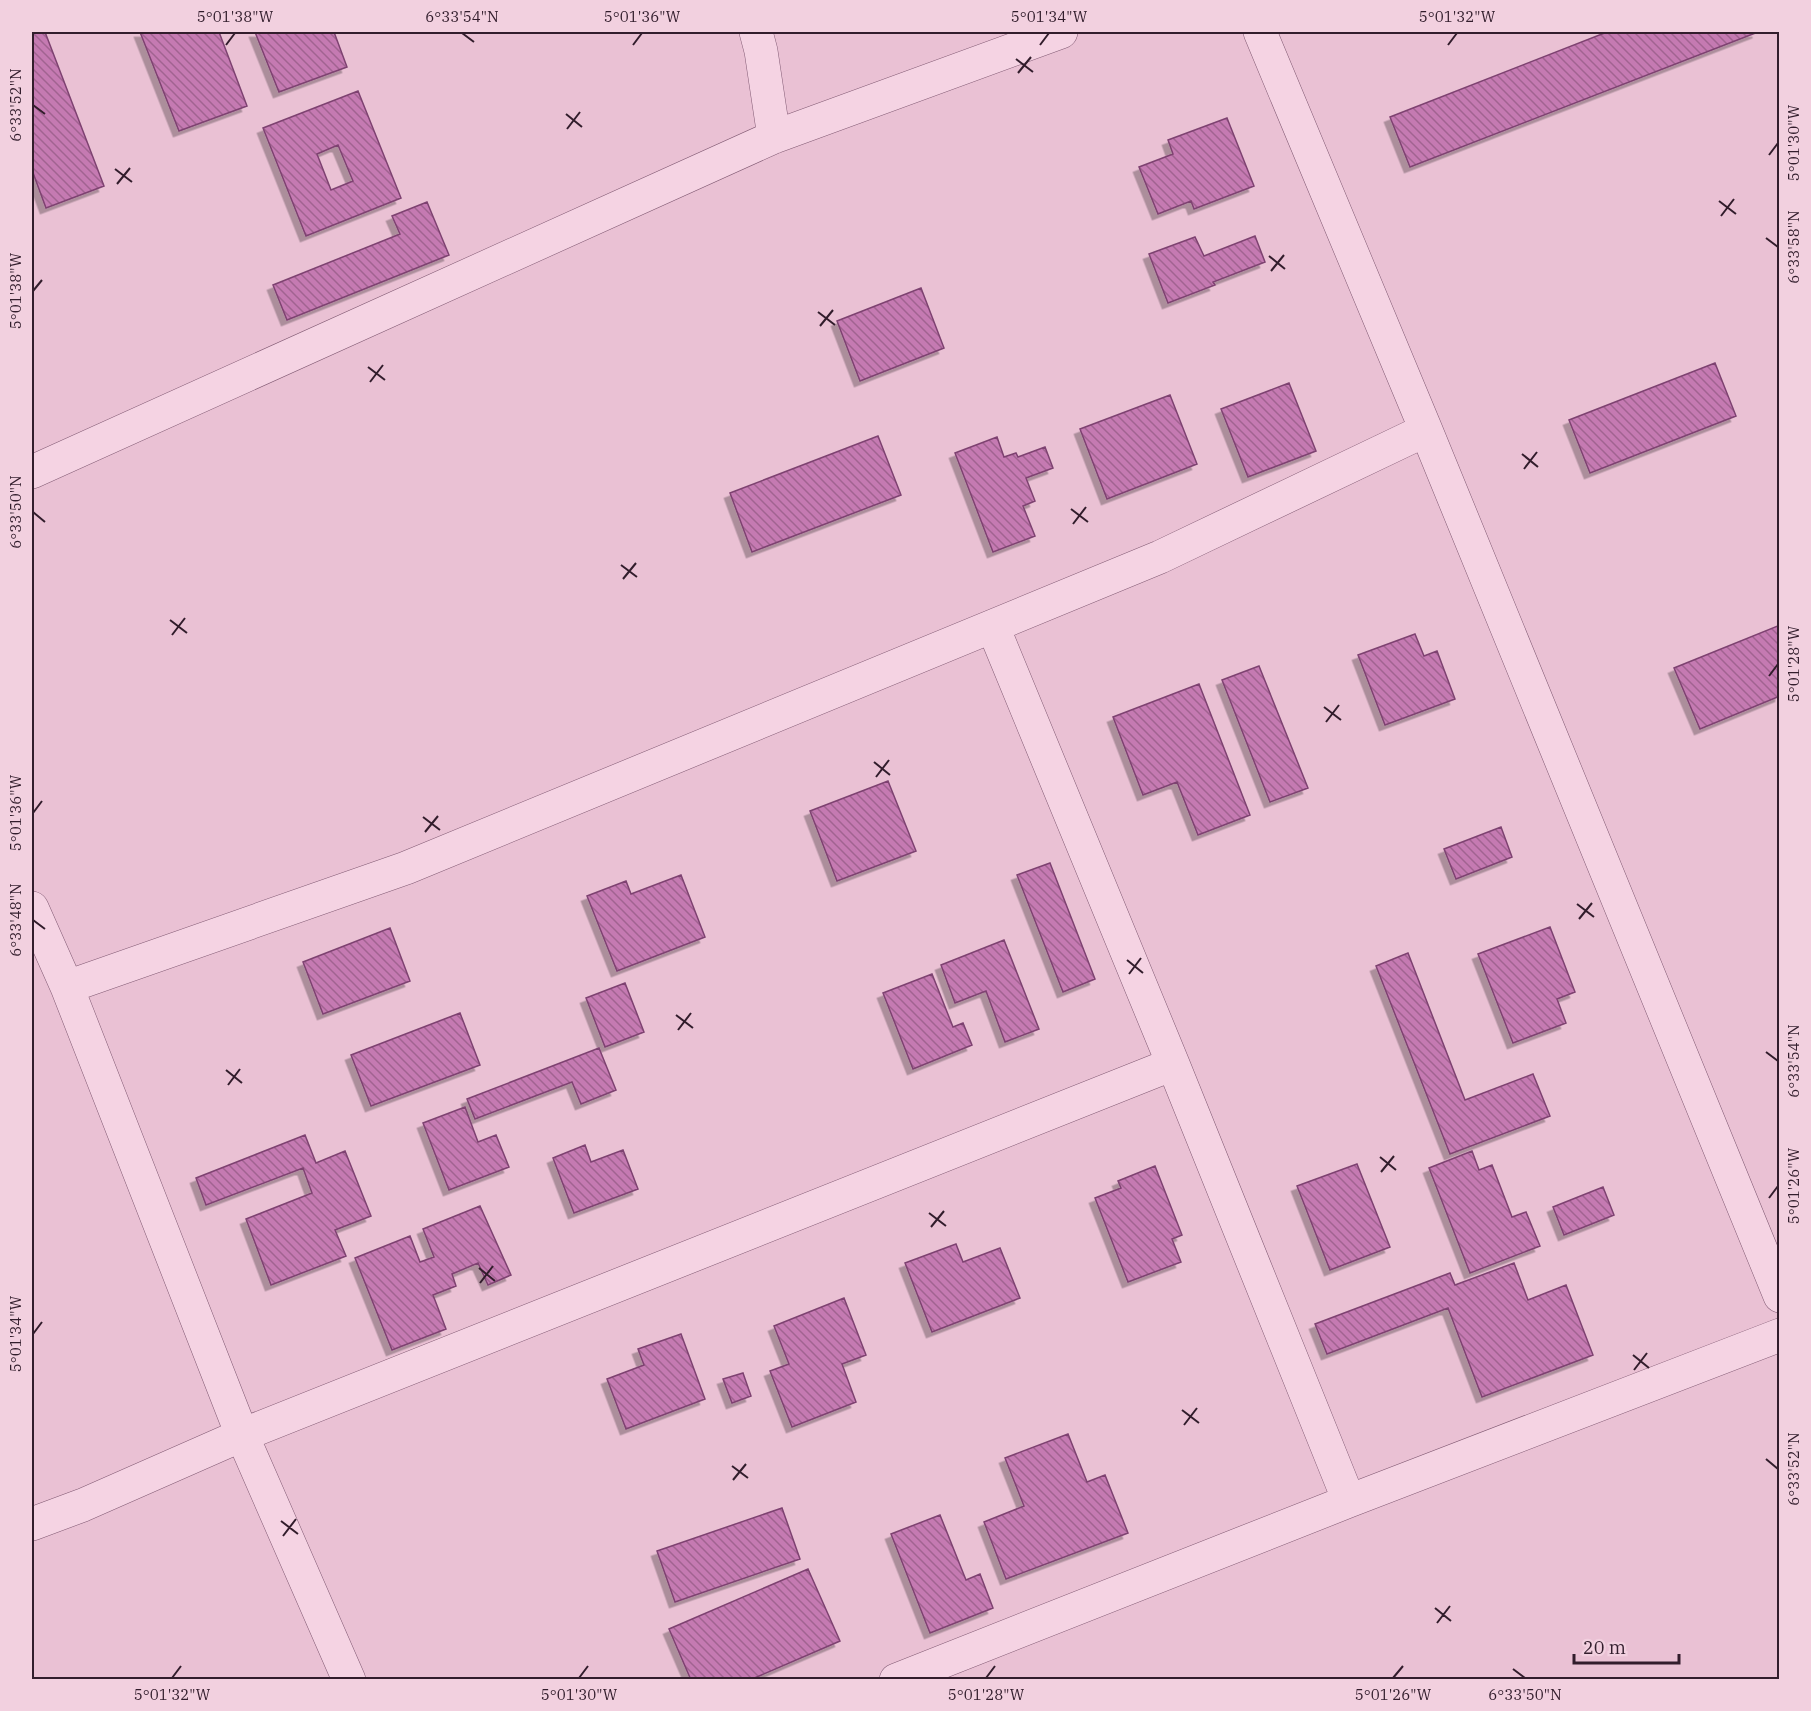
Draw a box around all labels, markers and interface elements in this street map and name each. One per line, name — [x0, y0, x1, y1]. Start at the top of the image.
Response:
text: 5°01'38"W — [197, 7, 274, 26]
text: 6°33'54"N — [425, 7, 499, 26]
text: 5°01'36"W — [604, 7, 681, 26]
text: 5°01'34"W — [1011, 7, 1088, 26]
text: 5°01'32"W — [1419, 7, 1496, 26]
text: 6°33'52"N — [6, 68, 25, 142]
text: 5°01'30"W — [1784, 104, 1803, 181]
text: 6°33'58"N — [1784, 210, 1803, 284]
text: 5°01'38"W — [6, 252, 25, 329]
text: 6°33'50"N — [6, 475, 25, 549]
text: 5°01'28"W — [1784, 625, 1803, 702]
text: 5°01'36"W — [6, 774, 25, 851]
text: 6°33'48"N — [6, 883, 25, 957]
text: 6°33'54"N — [1784, 1024, 1803, 1098]
text: 5°01'26"W — [1784, 1147, 1803, 1224]
text: 5°01'34"W — [6, 1295, 25, 1372]
text: 6°33'52"N — [1784, 1432, 1803, 1506]
scale bar — [1574, 1627, 1679, 1665]
text: 20 m — [1583, 1636, 1626, 1659]
text: 5°01'32"W — [134, 1685, 211, 1704]
text: 5°01'30"W — [541, 1685, 618, 1704]
text: 5°01'28"W — [948, 1685, 1025, 1704]
text: 5°01'26"W — [1355, 1685, 1432, 1704]
text: 6°33'50"N — [1488, 1685, 1562, 1704]

